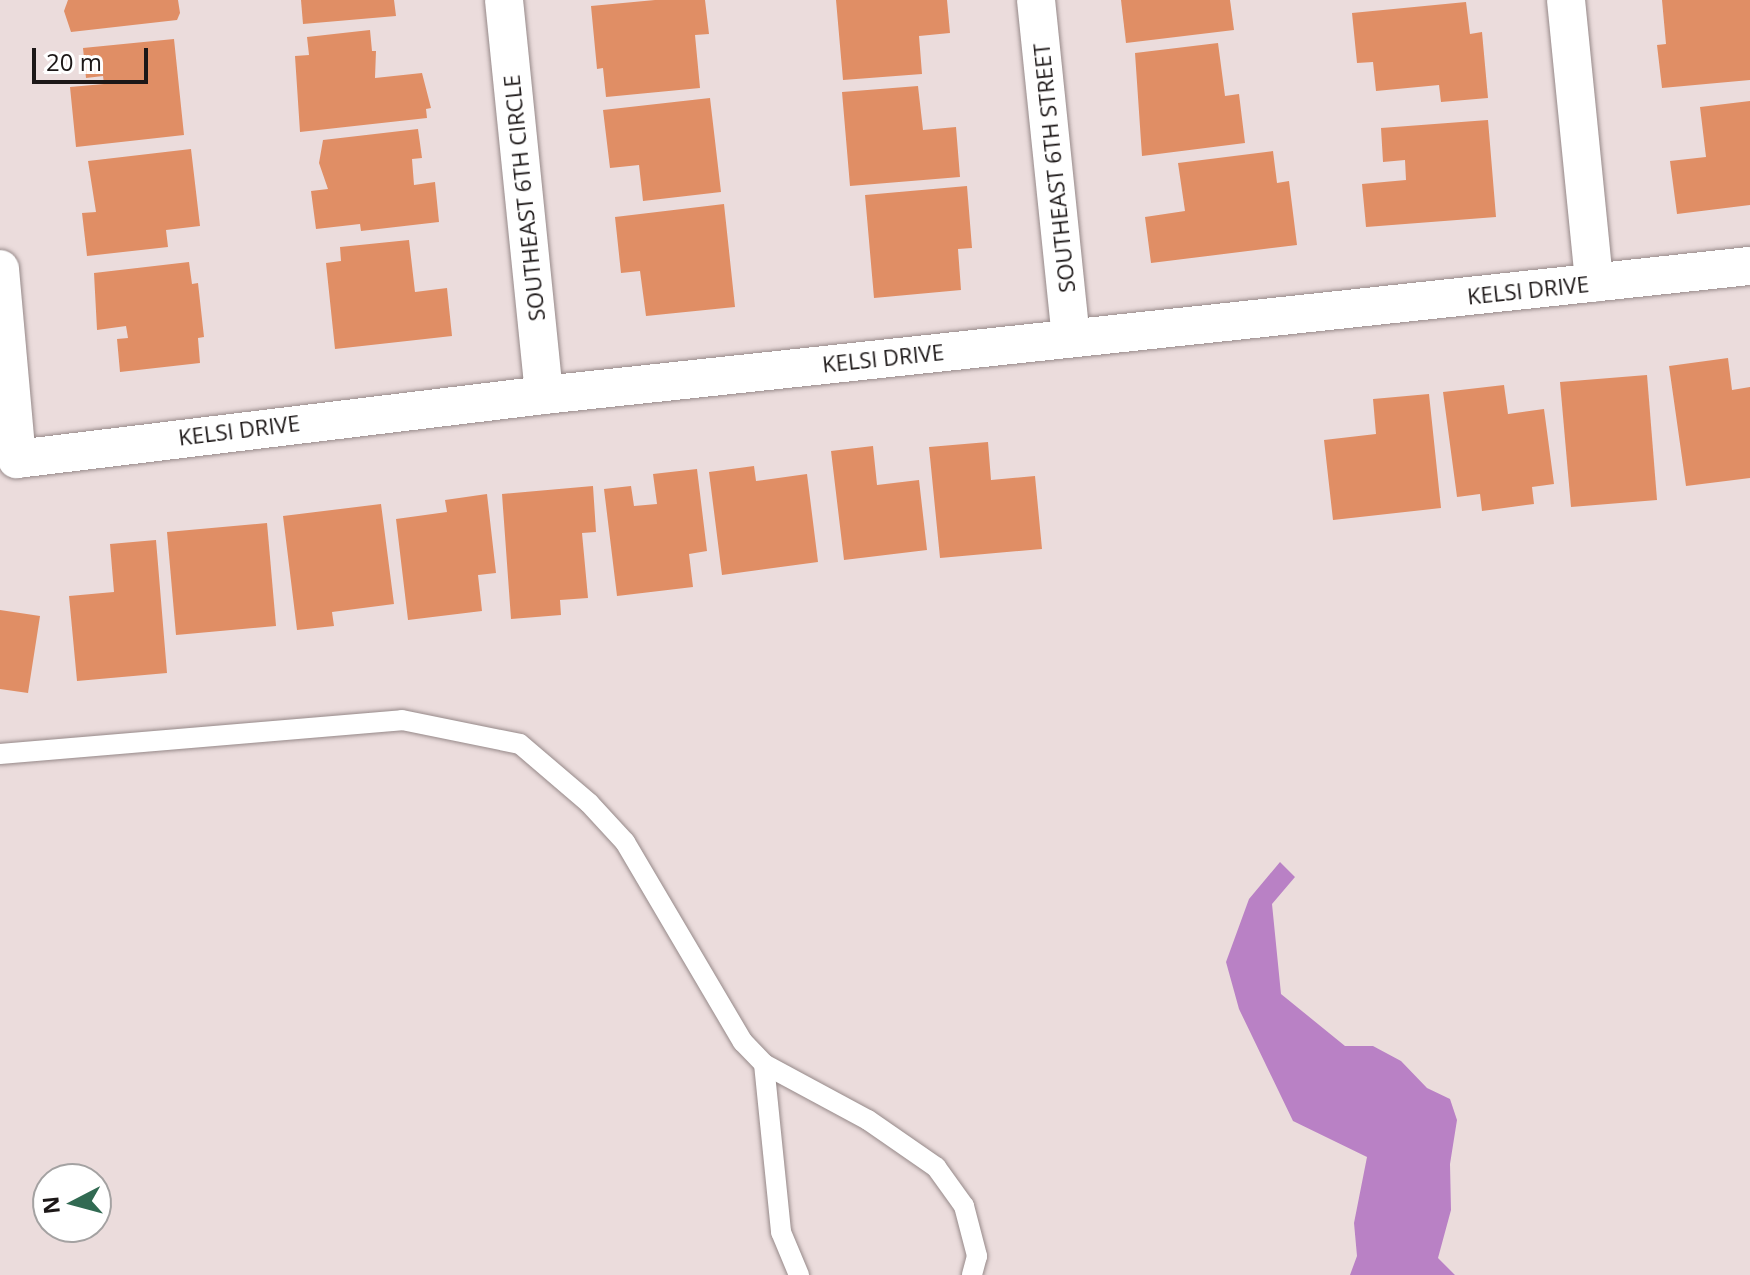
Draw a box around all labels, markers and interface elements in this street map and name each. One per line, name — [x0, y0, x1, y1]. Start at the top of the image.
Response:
scale bar — [36, 32, 152, 82]
street label: SOUTHEAST 6TH STREET — [1028, 42, 1080, 294]
text: 20 m — [46, 45, 102, 78]
street label: SOUTHEAST 6TH CIRCLE — [498, 74, 550, 322]
street label: KELSI DRIVE — [1466, 270, 1590, 310]
street label: KELSI DRIVE — [821, 338, 945, 378]
street label: KELSI DRIVE — [177, 409, 301, 451]
north arrow — [32, 1163, 112, 1243]
text: N — [34, 1195, 66, 1216]

